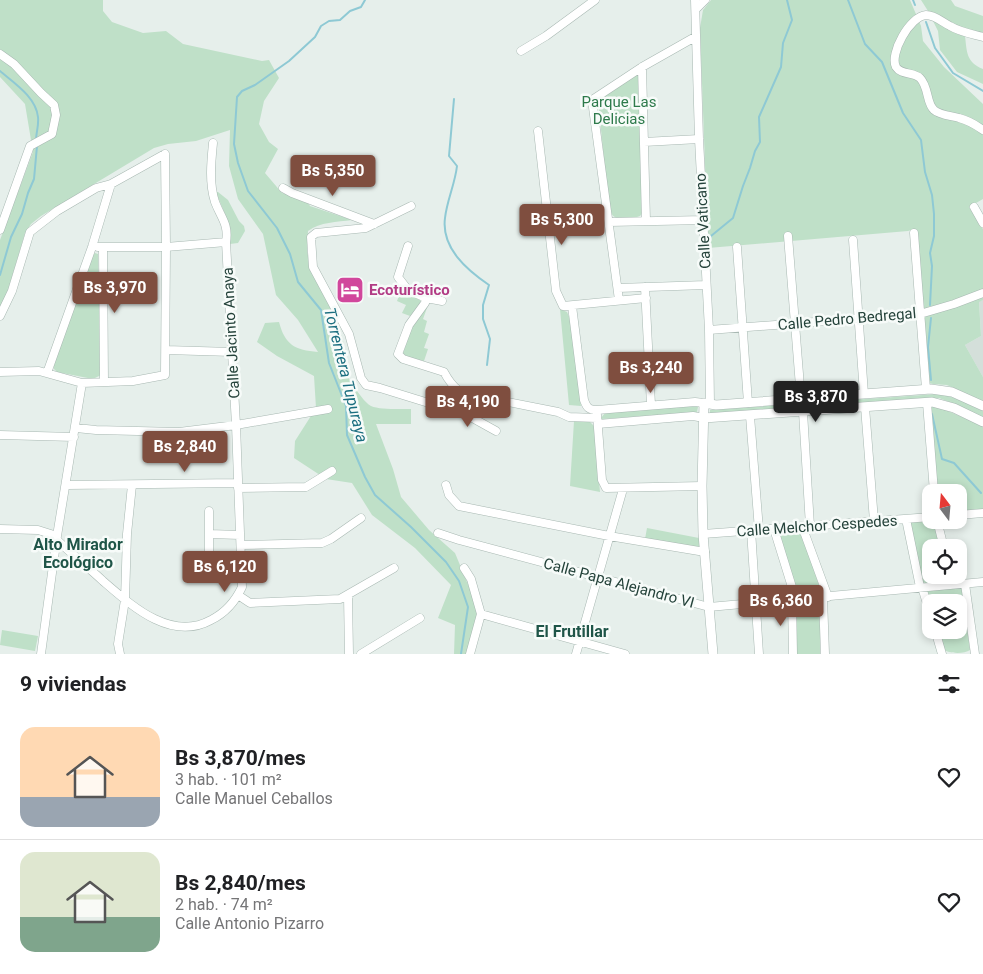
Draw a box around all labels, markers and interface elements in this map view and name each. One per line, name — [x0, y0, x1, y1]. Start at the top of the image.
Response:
park label: Parque Las Delicias — [582, 93, 656, 128]
pin: Bs 5,350 — [281, 154, 385, 197]
text: Bs 5,350 — [301, 161, 365, 180]
street label: Calle Vaticano — [692, 173, 714, 269]
pin: Bs 5,300 — [510, 204, 614, 246]
text: Bs 5,300 — [530, 210, 594, 229]
street label: Calle Jacinto Anaya — [219, 267, 243, 399]
pin: Bs 3,970 — [63, 272, 167, 314]
hotel icon: Ecoturístico — [335, 275, 365, 305]
text: Bs 3,970 — [83, 278, 147, 297]
place label: Ecoturístico — [369, 281, 450, 299]
street label: Calle Pedro Bedregal — [777, 304, 917, 334]
water label: Torrentera Tupuraya — [320, 306, 372, 444]
pin: Bs 3,240 — [599, 352, 703, 394]
text: Bs 3,240 — [619, 358, 683, 377]
pin: Bs 3,870 — [764, 380, 868, 423]
pin: Bs 4,190 — [416, 386, 520, 428]
text: Bs 3,870 — [784, 387, 848, 406]
text: Bs 4,190 — [436, 392, 500, 411]
pin: Bs 2,840 — [133, 430, 237, 473]
text: Bs 2,840 — [153, 437, 217, 456]
north arrow — [922, 484, 968, 529]
map controls — [922, 484, 967, 639]
street label: Calle Melchor Cespedes — [736, 511, 898, 541]
district label: Alto Mirador Ecológico — [33, 535, 123, 572]
button: locate — [922, 539, 967, 584]
pin: Bs 6,120 — [173, 550, 277, 593]
street label: Calle Papa Alejandro VI — [542, 554, 696, 612]
text: Bs 6,120 — [193, 557, 257, 576]
pin: Bs 6,360 — [729, 584, 833, 627]
text: Bs 6,360 — [749, 591, 813, 610]
button: layers — [922, 594, 967, 639]
district label: El Frutillar — [535, 622, 609, 641]
icon: filters — [935, 670, 963, 698]
text: 9 viviendas — [20, 672, 127, 696]
text: Bs 3,870/mes — [175, 746, 306, 770]
icon: home — [60, 747, 120, 807]
icon: heart — [935, 763, 963, 791]
text: 3 hab. · 101 m² — [175, 770, 282, 789]
text: Calle Manuel Ceballos — [175, 789, 333, 808]
text: Bs 2,840/mes — [175, 871, 306, 895]
icon: home — [60, 872, 120, 932]
icon: heart — [935, 888, 963, 916]
text: 2 hab. · 74 m² — [175, 895, 273, 914]
text: Calle Antonio Pizarro — [175, 914, 324, 933]

